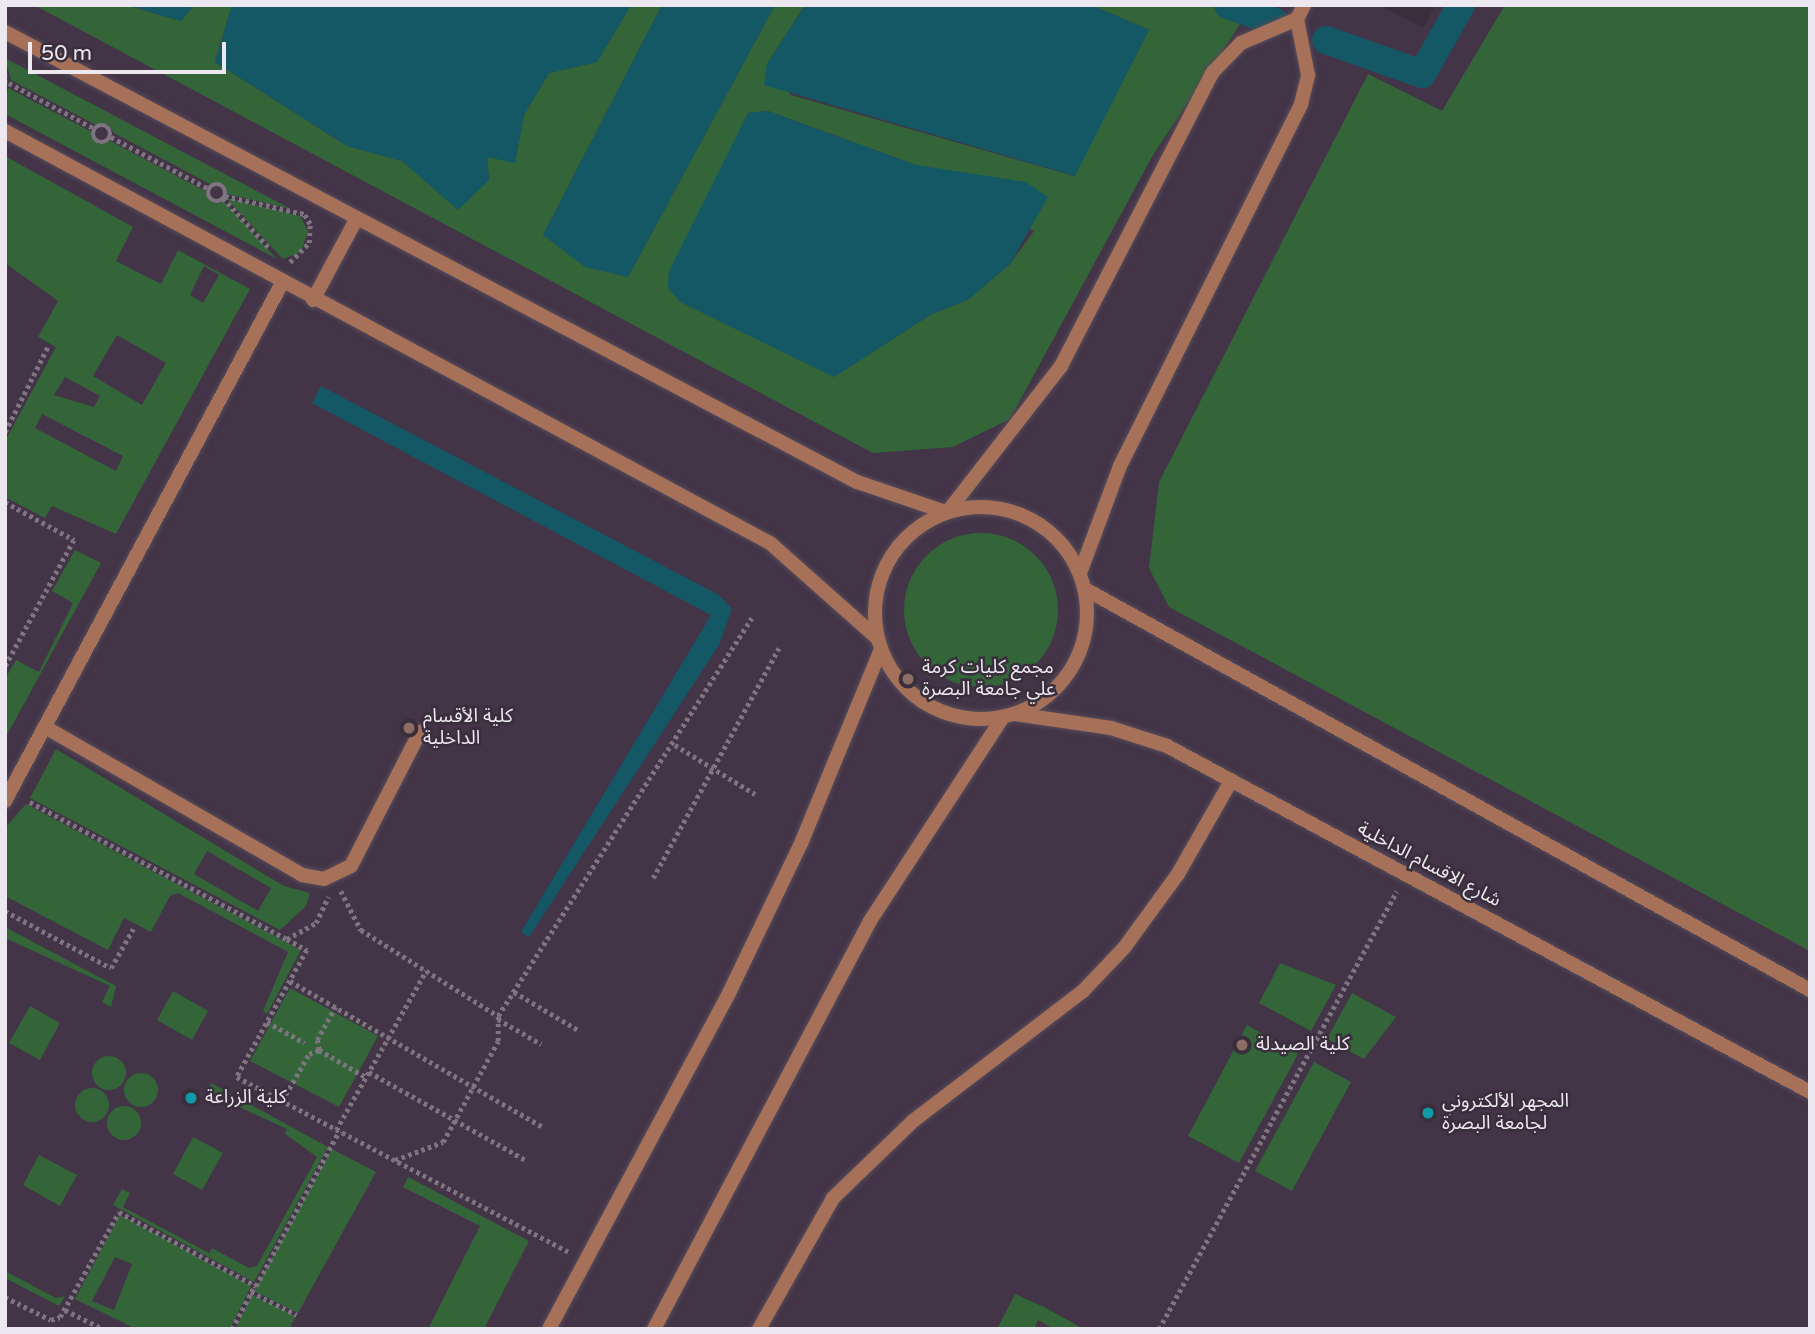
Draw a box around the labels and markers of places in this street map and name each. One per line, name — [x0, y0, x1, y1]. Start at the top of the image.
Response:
place label: مجمع كليات كرمة علي جامعة البصرة — [922, 657, 1055, 701]
marker: مجمع كليات كرمة علي جامعة البصرة — [900, 671, 916, 687]
place label: كلية الأقسام الداخلية — [423, 706, 513, 750]
marker: كلية الأقسام الداخلية — [401, 720, 417, 736]
place label: كلية الصيدلة — [1256, 1034, 1350, 1056]
marker: كلية الصيدلة — [1234, 1037, 1250, 1053]
place label: كلية الزراعة — [205, 1087, 287, 1109]
marker: كلية الزراعة — [183, 1090, 199, 1106]
place label: المجهر الألكتروني لجامعة البصرة — [1442, 1091, 1569, 1135]
marker: المجهر الألكتروني لجامعة البصرة — [1420, 1105, 1436, 1121]

